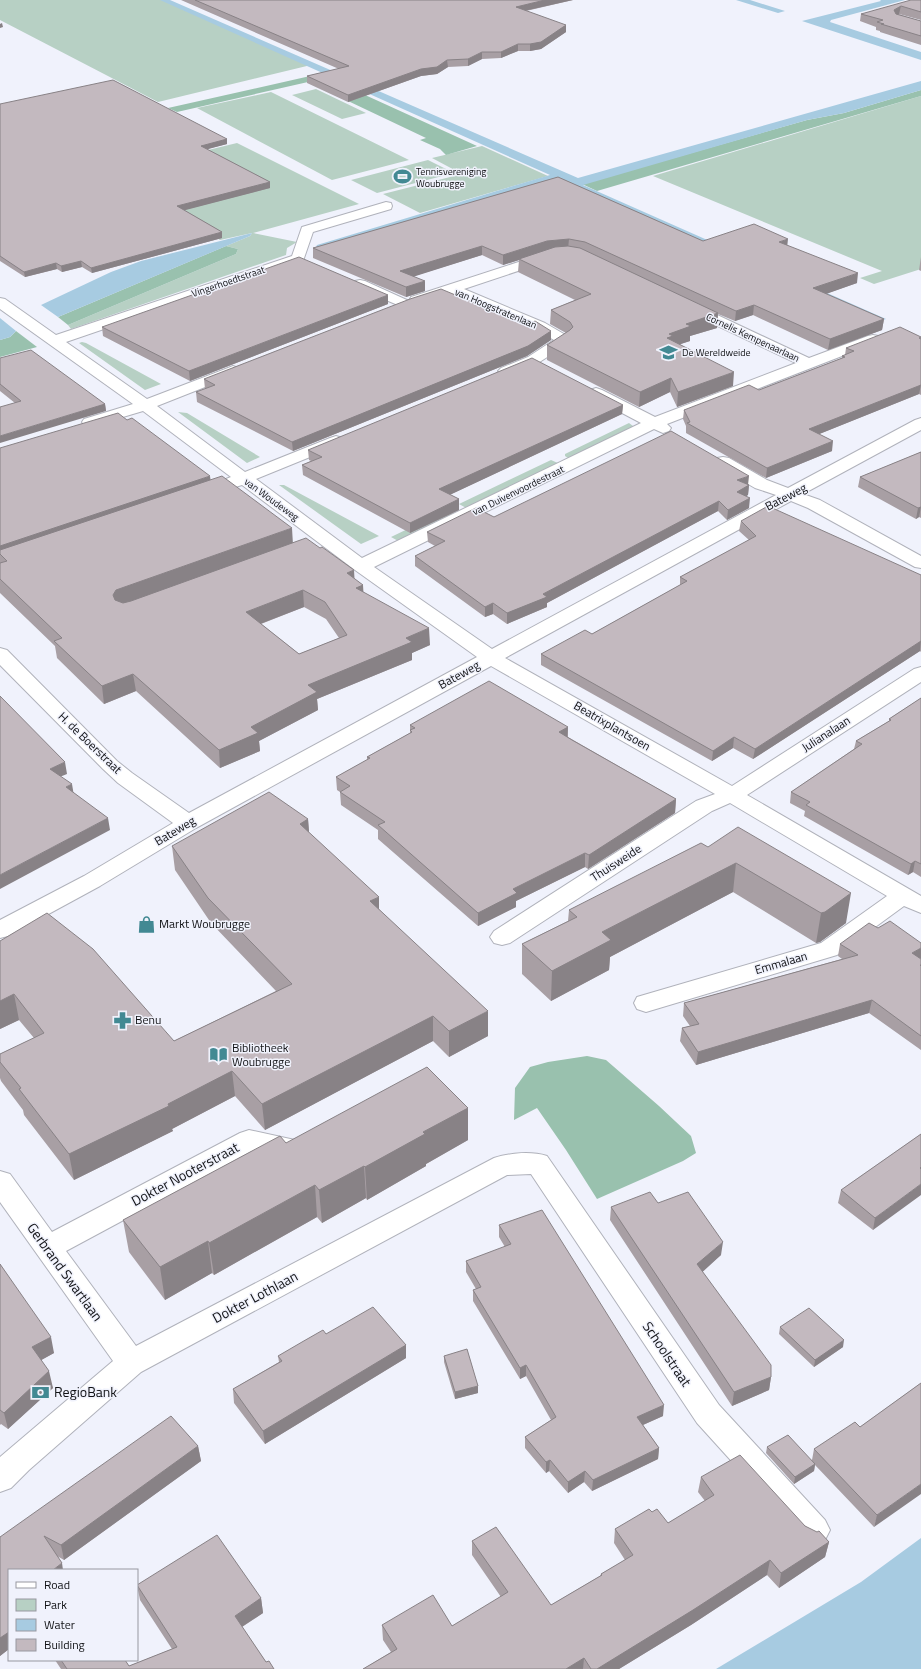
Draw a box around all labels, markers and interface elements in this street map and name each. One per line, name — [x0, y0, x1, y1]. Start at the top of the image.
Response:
place label: Tennisvereniging Woubrugge — [416, 164, 487, 191]
sports icon: Tennisvereniging Woubrugge — [393, 167, 413, 187]
street label: Vingerhoedtstraat — [189, 262, 267, 301]
street label: van Hoogstratenlaan — [452, 284, 539, 333]
street label: Cornelis Kempenaarlaan — [704, 309, 802, 366]
school or university icon: De Wereldweide — [659, 342, 679, 362]
place label: De Wereldweide — [682, 345, 751, 360]
street label: van Duivenvoordestraat — [470, 461, 567, 519]
street label: van Woudeweg — [241, 474, 302, 524]
street label: Bateweg — [761, 478, 810, 515]
street label: Bateweg — [435, 655, 483, 694]
street label: Beatrixplantsoen — [570, 696, 654, 755]
street label: H. de Boerstraat — [54, 707, 127, 779]
street label: Julianalaan — [798, 711, 854, 757]
street label: Bateweg — [151, 811, 199, 850]
street label: Thuisweide — [586, 839, 645, 886]
shop icon: Markt Woubrugge — [136, 914, 156, 934]
place label: Markt Woubrugge — [159, 914, 250, 933]
street label: Emmalaan — [752, 946, 809, 979]
pharmacy icon: Benu — [112, 1010, 132, 1030]
place label: Benu — [135, 1010, 161, 1029]
place label: Bibliotheek Woubrugge — [232, 1038, 290, 1071]
library icon: Bibliotheek Woubrugge — [209, 1045, 229, 1065]
street label: Dokter Nooterstraat — [127, 1136, 242, 1211]
street label: Gerbrand Swartlaan — [22, 1218, 108, 1325]
street label: Dokter Lothlaan — [208, 1265, 301, 1328]
street label: Schoolstraat — [638, 1317, 697, 1391]
place label: RegioBank — [54, 1381, 117, 1402]
bank icon: RegioBank — [31, 1382, 51, 1402]
legend — [8, 1569, 138, 1661]
text: Road — [44, 1575, 70, 1594]
text: Park — [44, 1595, 67, 1614]
text: Water — [44, 1615, 75, 1634]
text: Building — [44, 1635, 85, 1654]

